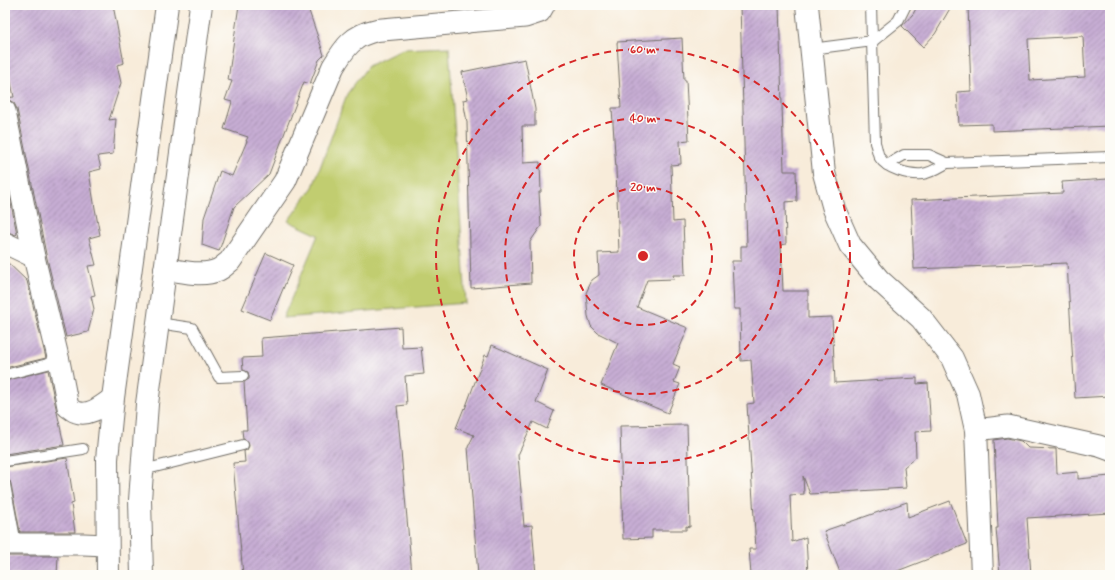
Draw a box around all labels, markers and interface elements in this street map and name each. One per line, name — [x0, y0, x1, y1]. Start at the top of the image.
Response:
text: 60 m — [630, 42, 656, 58]
text: 40 m — [630, 111, 657, 127]
text: 20 m — [630, 180, 656, 196]
centre of rings — [636, 249, 650, 263]

